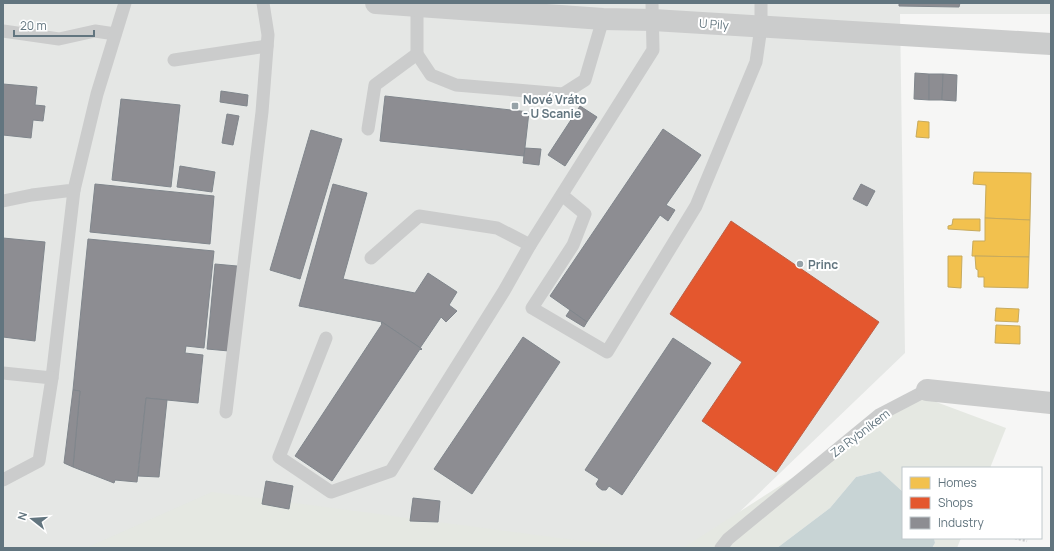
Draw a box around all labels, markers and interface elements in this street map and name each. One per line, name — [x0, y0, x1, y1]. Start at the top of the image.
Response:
scale bar — [14, 12, 94, 38]
street label: U Pily — [698, 14, 730, 34]
text: 20 m — [20, 17, 47, 34]
place label: Nové Vráto - U Scanie — [523, 91, 587, 122]
marker: Nové Vráto - U Scanie — [510, 101, 520, 111]
place label: Princ — [808, 256, 838, 273]
marker: Princ — [795, 259, 805, 269]
street label: Za Rybníkem — [827, 405, 893, 461]
legend — [902, 467, 1042, 539]
text: Homes — [938, 474, 977, 491]
text: Shops — [938, 494, 973, 511]
north arrow — [12, 499, 52, 539]
text: N — [14, 510, 30, 522]
text: Industry — [938, 514, 984, 531]

